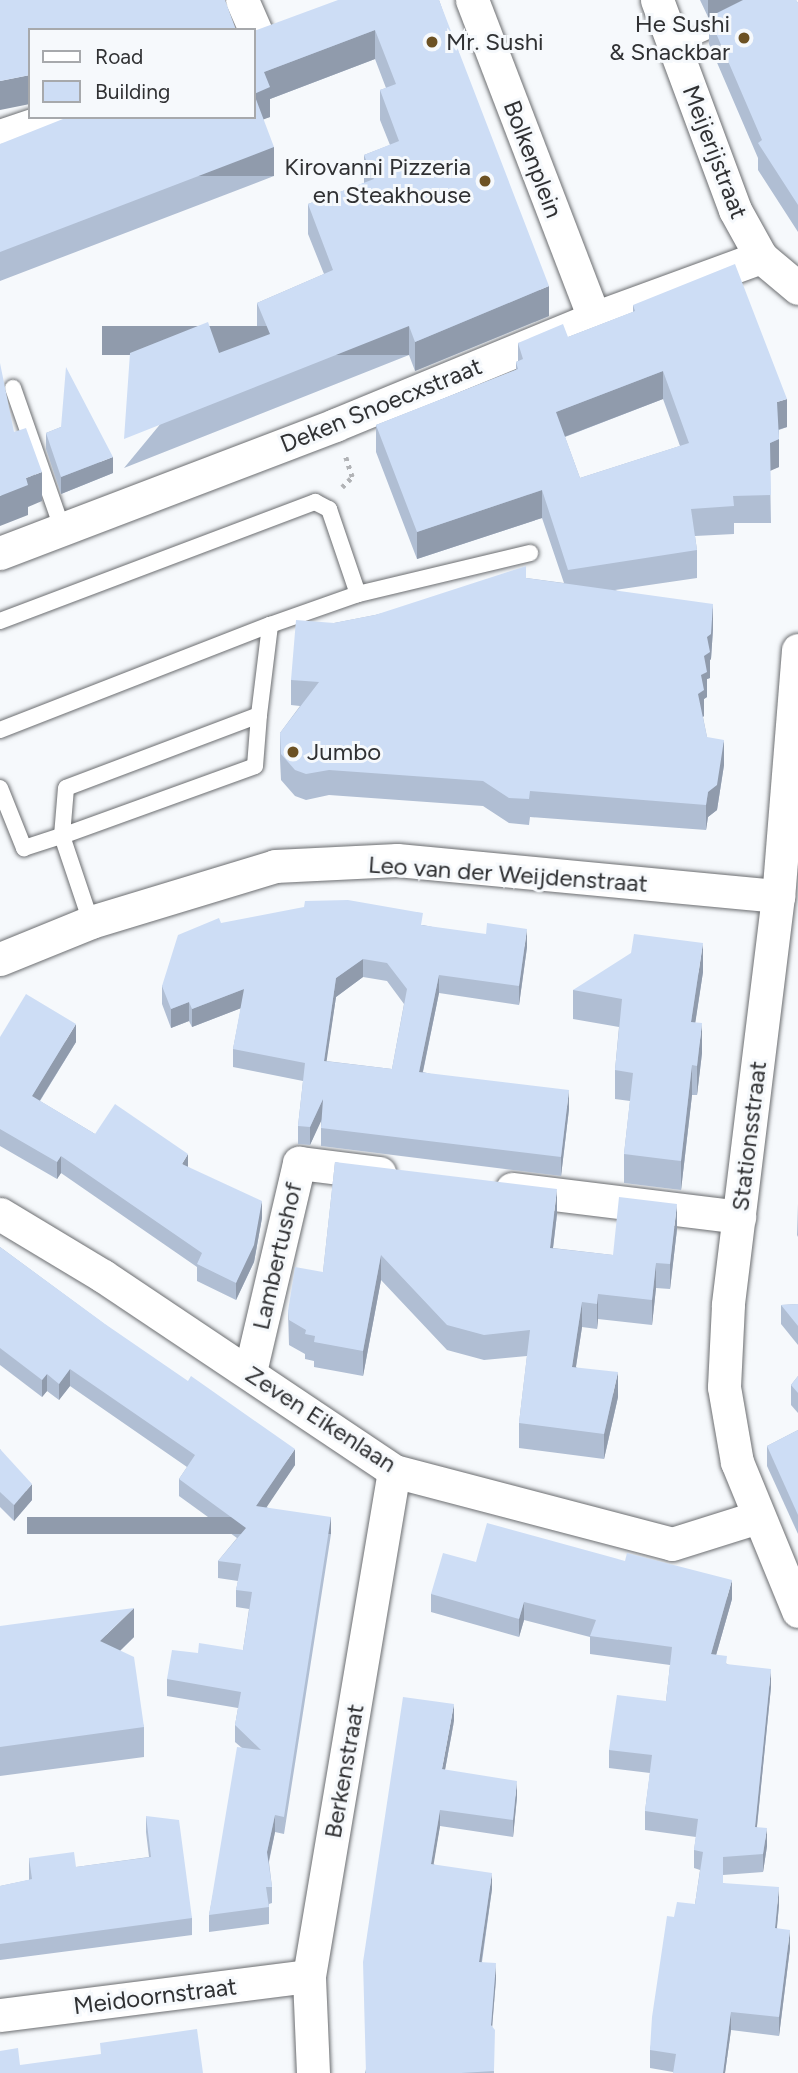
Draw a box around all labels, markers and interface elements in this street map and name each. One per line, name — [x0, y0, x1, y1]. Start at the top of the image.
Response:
place label: He Sushi & Snackbar — [609, 10, 730, 66]
legend — [28, 28, 256, 119]
place label: Mr. Sushi — [446, 28, 544, 56]
marker: He Sushi & Snackbar — [736, 30, 752, 46]
marker: Mr. Sushi — [424, 34, 440, 50]
text: Road — [95, 44, 143, 69]
text: Building — [95, 79, 170, 104]
street label: Meijerijstraat — [676, 81, 754, 223]
street label: Bolkenplein — [497, 96, 569, 222]
place label: Kirovanni Pizzeria en Steakhouse — [284, 153, 471, 209]
marker: Kirovanni Pizzeria en Steakhouse — [477, 173, 493, 189]
street label: Deken Snoecxstraat — [276, 351, 486, 459]
place label: Jumbo — [307, 738, 381, 766]
marker: Jumbo — [285, 744, 301, 760]
street label: Leo van der Weijdenstraat — [367, 850, 649, 898]
street label: Stationsstraat — [726, 1059, 772, 1213]
street label: Lambertushof — [246, 1180, 308, 1332]
street label: Zeven Eikenlaan — [240, 1360, 402, 1478]
street label: Berkenstraat — [318, 1702, 370, 1840]
street label: Meidoornstraat — [72, 1972, 238, 2020]

